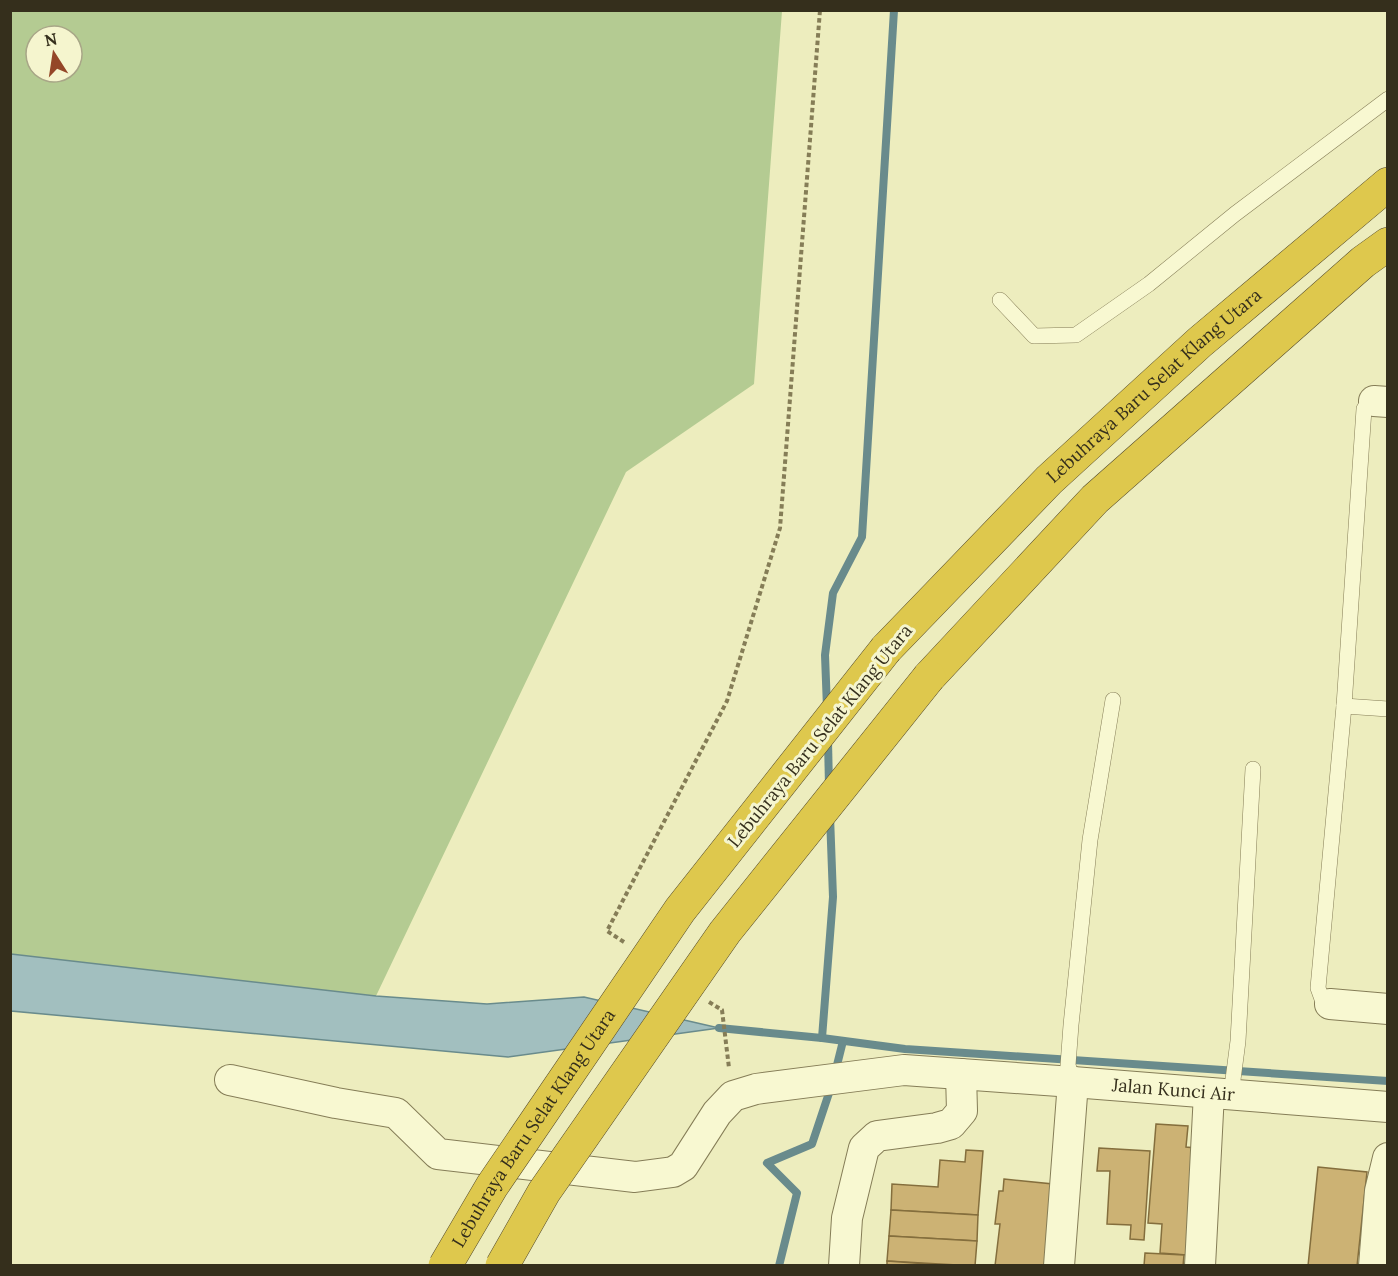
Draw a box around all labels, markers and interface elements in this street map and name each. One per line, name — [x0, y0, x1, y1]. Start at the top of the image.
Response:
north arrow — [24, 24, 84, 84]
text: N — [43, 28, 59, 50]
street label: Lebuhraya Baru Selat Klang Utara — [1041, 283, 1266, 488]
street label: Lebuhraya Baru Selat Klang Utara — [722, 619, 917, 852]
street label: Lebuhraya Baru Selat Klang Utara — [447, 1004, 620, 1251]
street label: Jalan Kunci Air — [1110, 1073, 1236, 1106]

